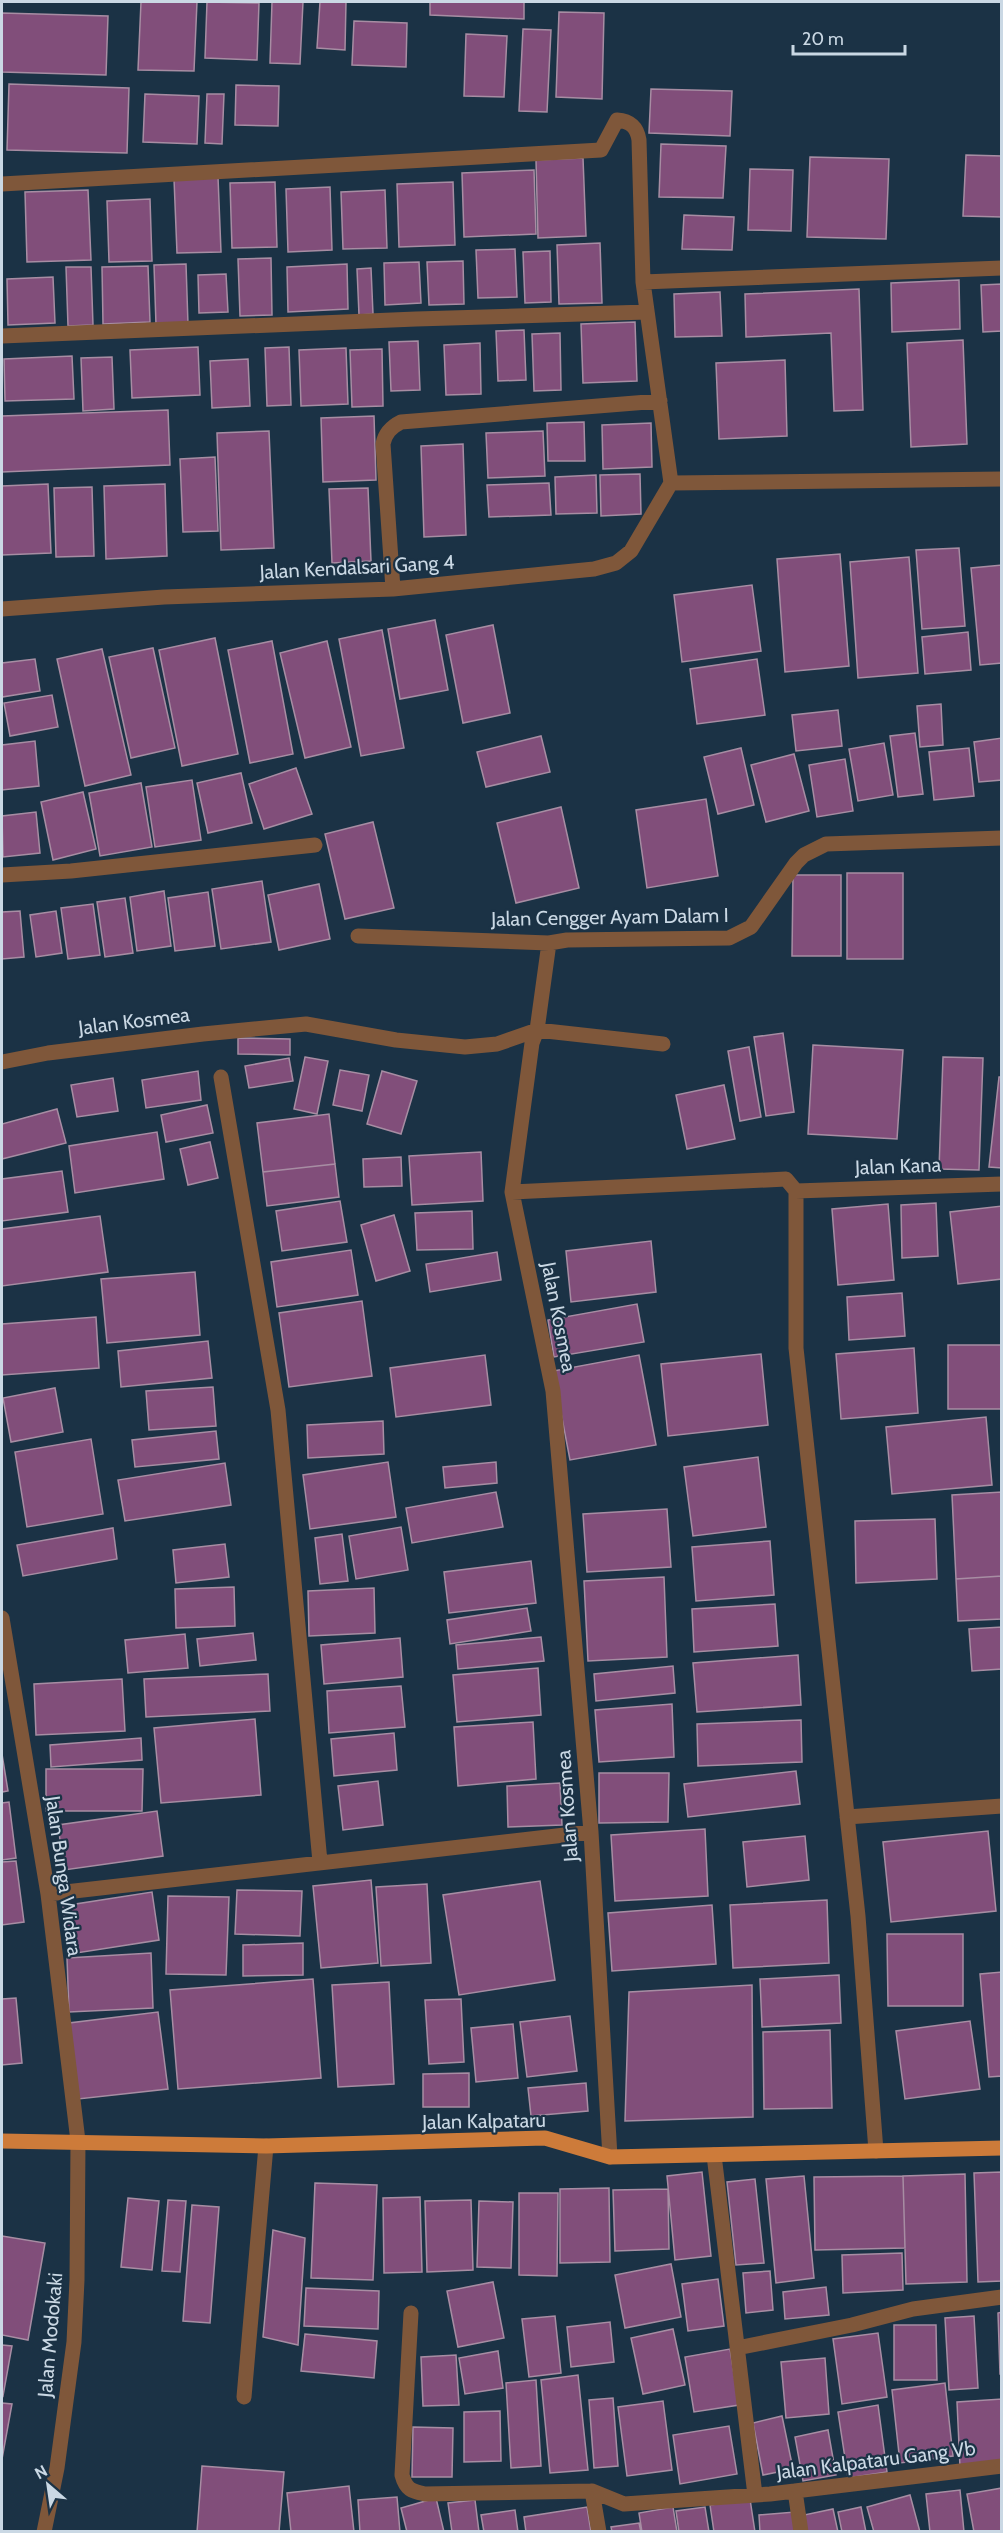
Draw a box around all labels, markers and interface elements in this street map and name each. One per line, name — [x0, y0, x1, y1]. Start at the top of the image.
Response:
scale bar — [793, 18, 906, 56]
text: 20 m — [802, 28, 844, 50]
street label: Jalan Kendalsari Gang 4 — [258, 550, 456, 584]
street label: Jalan Cengger Ayam Dalam I — [490, 903, 729, 931]
street label: Jalan Kosmea — [76, 1002, 191, 1040]
street label: Jalan Kana — [854, 1152, 942, 1180]
street label: Jalan Kosmea — [536, 1259, 582, 1375]
street label: Jalan Kosmea — [551, 1749, 583, 1864]
street label: Jalan Bunga Widara — [41, 1793, 87, 1958]
street label: Jalan Kalpataru — [421, 2108, 546, 2134]
street label: Jalan Modokaki — [32, 2272, 67, 2399]
street label: Jalan Kalpataru Gang Vb — [774, 2436, 977, 2484]
north arrow — [18, 2455, 78, 2515]
text: N — [31, 2461, 51, 2483]

